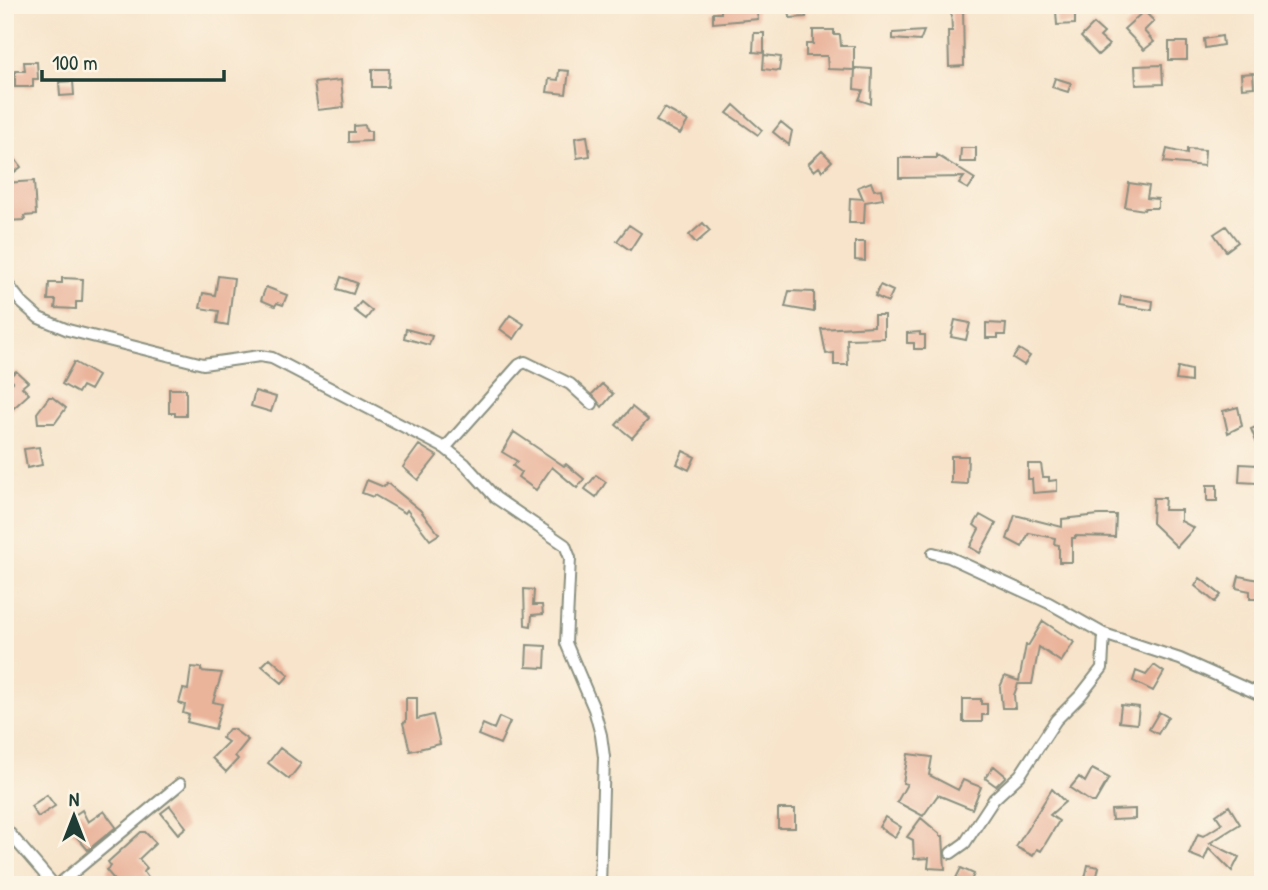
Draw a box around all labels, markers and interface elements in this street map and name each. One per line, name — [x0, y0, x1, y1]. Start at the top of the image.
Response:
scale bar — [42, 38, 224, 82]
text: 100 m — [52, 48, 98, 77]
north arrow — [38, 782, 108, 852]
text: N — [69, 786, 79, 812]

